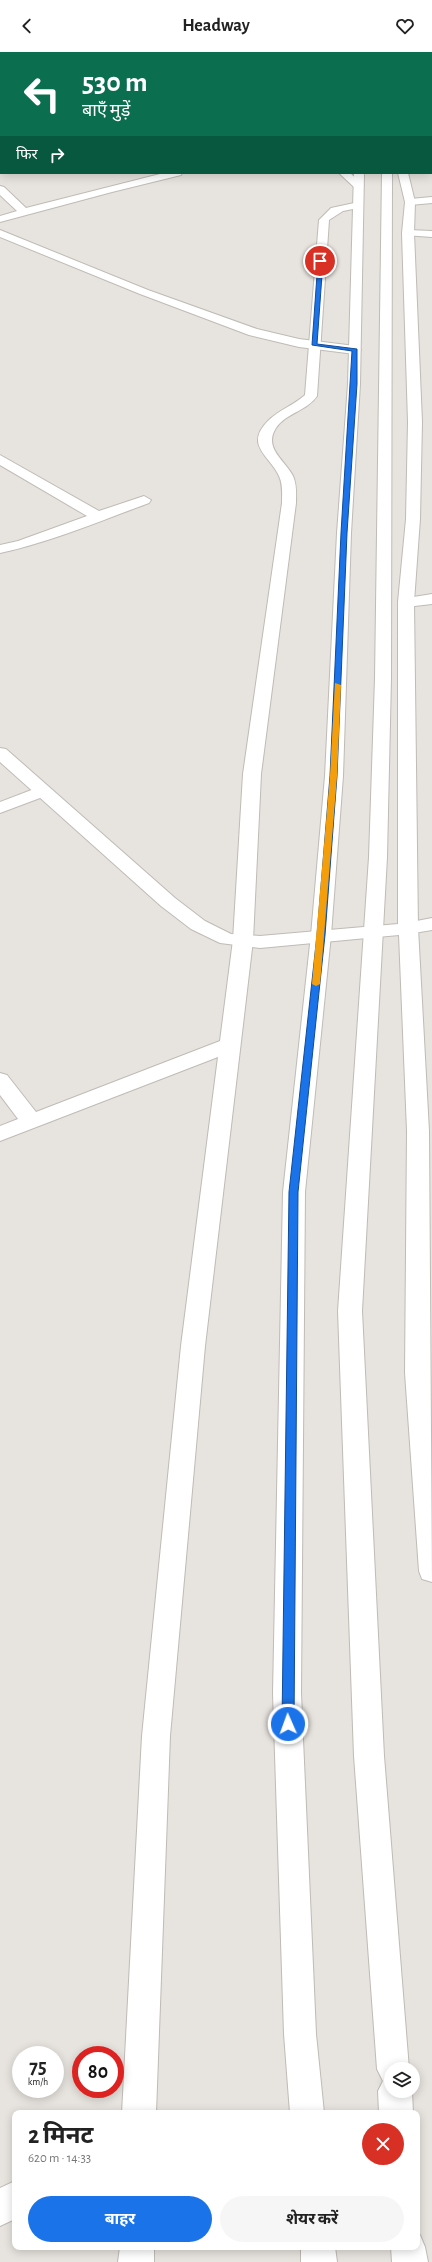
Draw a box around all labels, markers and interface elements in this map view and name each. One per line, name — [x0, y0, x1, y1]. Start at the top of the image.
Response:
icon: back — [16, 15, 38, 37]
icon: heart — [394, 15, 416, 37]
text: Headway — [182, 17, 250, 35]
icon: left — [16, 68, 68, 120]
text: 530 m — [82, 69, 148, 97]
text: बाएँ मुड़ें — [82, 102, 130, 120]
icon: right — [46, 144, 68, 166]
text: फिर — [16, 147, 38, 162]
pin — [303, 244, 337, 278]
icon: arrive — [309, 250, 331, 272]
position arrow — [267, 1703, 309, 1745]
speed limit sign: 80 — [72, 2046, 124, 2098]
text: 75 — [29, 2057, 47, 2077]
map controls — [384, 2062, 420, 2098]
button: layers — [384, 2062, 420, 2098]
text: km/h — [28, 2077, 48, 2087]
button: close — [362, 2123, 404, 2165]
text: 2 मिनट — [28, 2124, 93, 2148]
text: 620 m · 14:33 — [28, 2152, 91, 2165]
button: बाहर — [28, 2196, 212, 2242]
button: शेयर करें — [220, 2196, 404, 2242]

